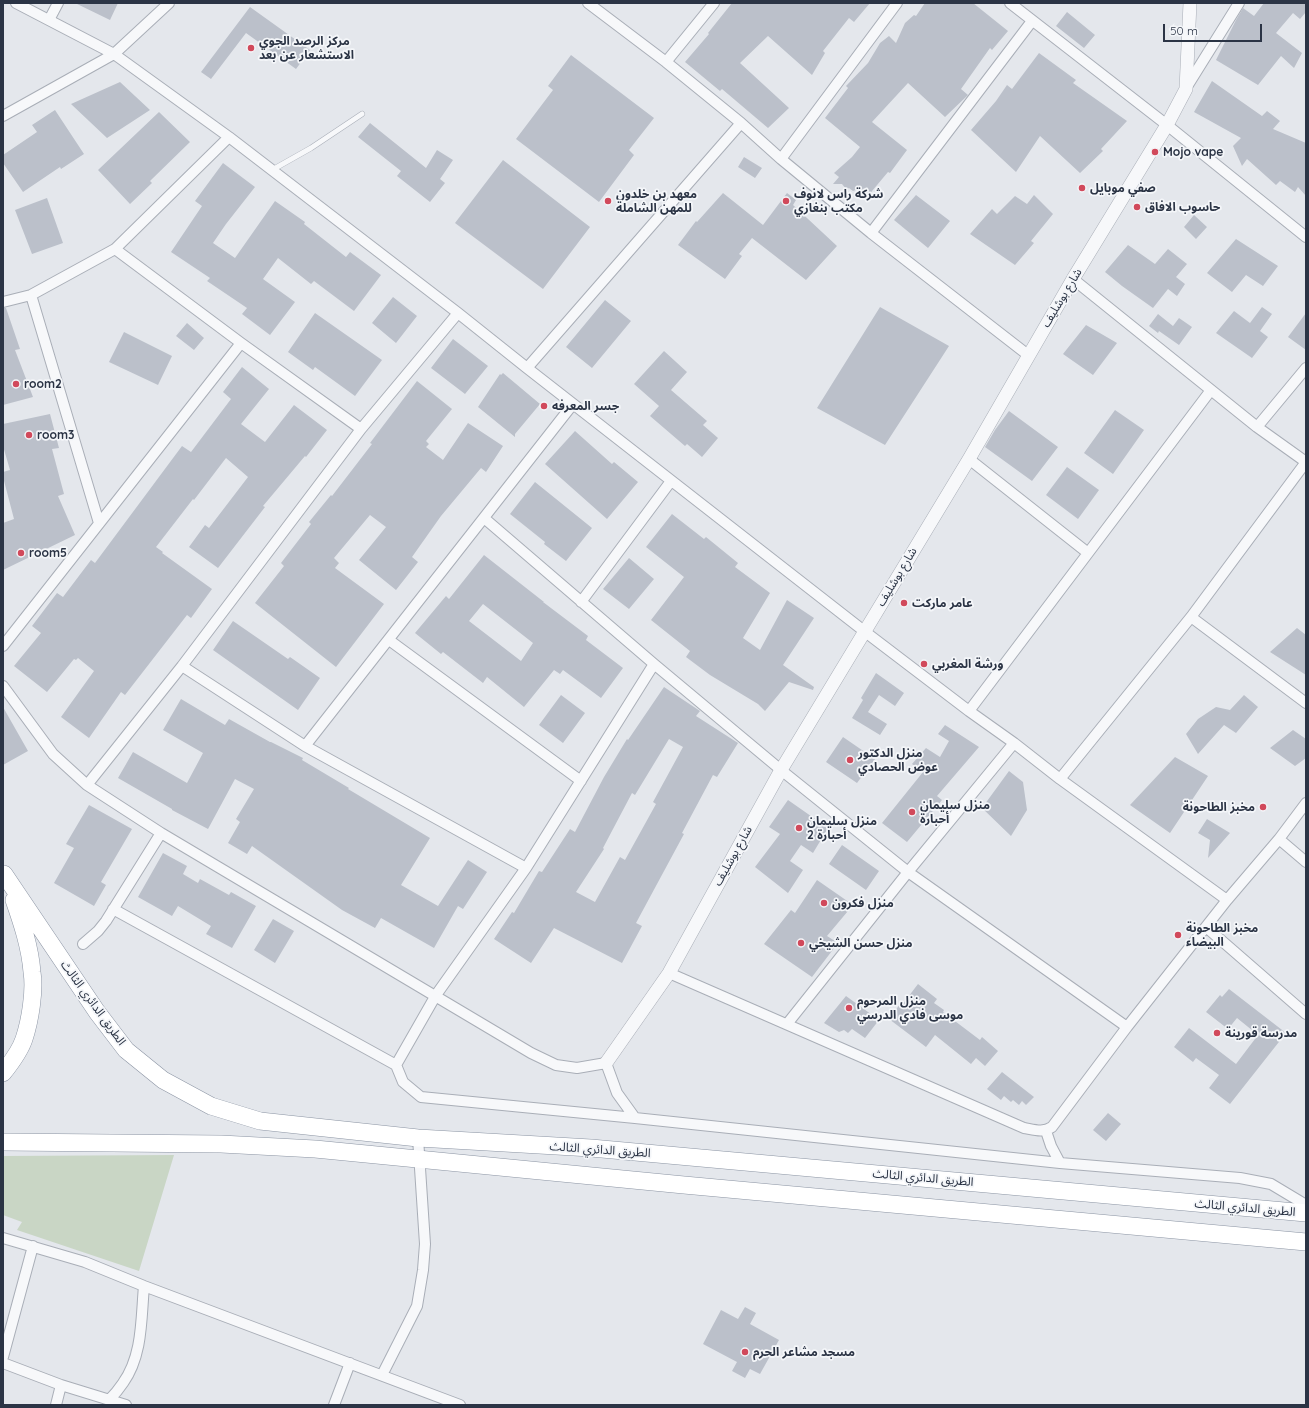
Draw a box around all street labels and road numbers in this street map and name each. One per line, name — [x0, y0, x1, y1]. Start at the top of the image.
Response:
street label: شارع بوشليف — [1039, 266, 1085, 330]
street label: شارع بوشليف — [874, 545, 920, 609]
street label: شارع بوشليف — [711, 824, 755, 888]
street label: الطريق الدائري الثالث — [57, 958, 129, 1048]
street label: الطريق الدائري الثالث — [549, 1139, 651, 1161]
street label: الطريق الدائري الثالث — [872, 1166, 974, 1190]
street label: الطريق الدائري الثالث — [1194, 1196, 1296, 1220]

